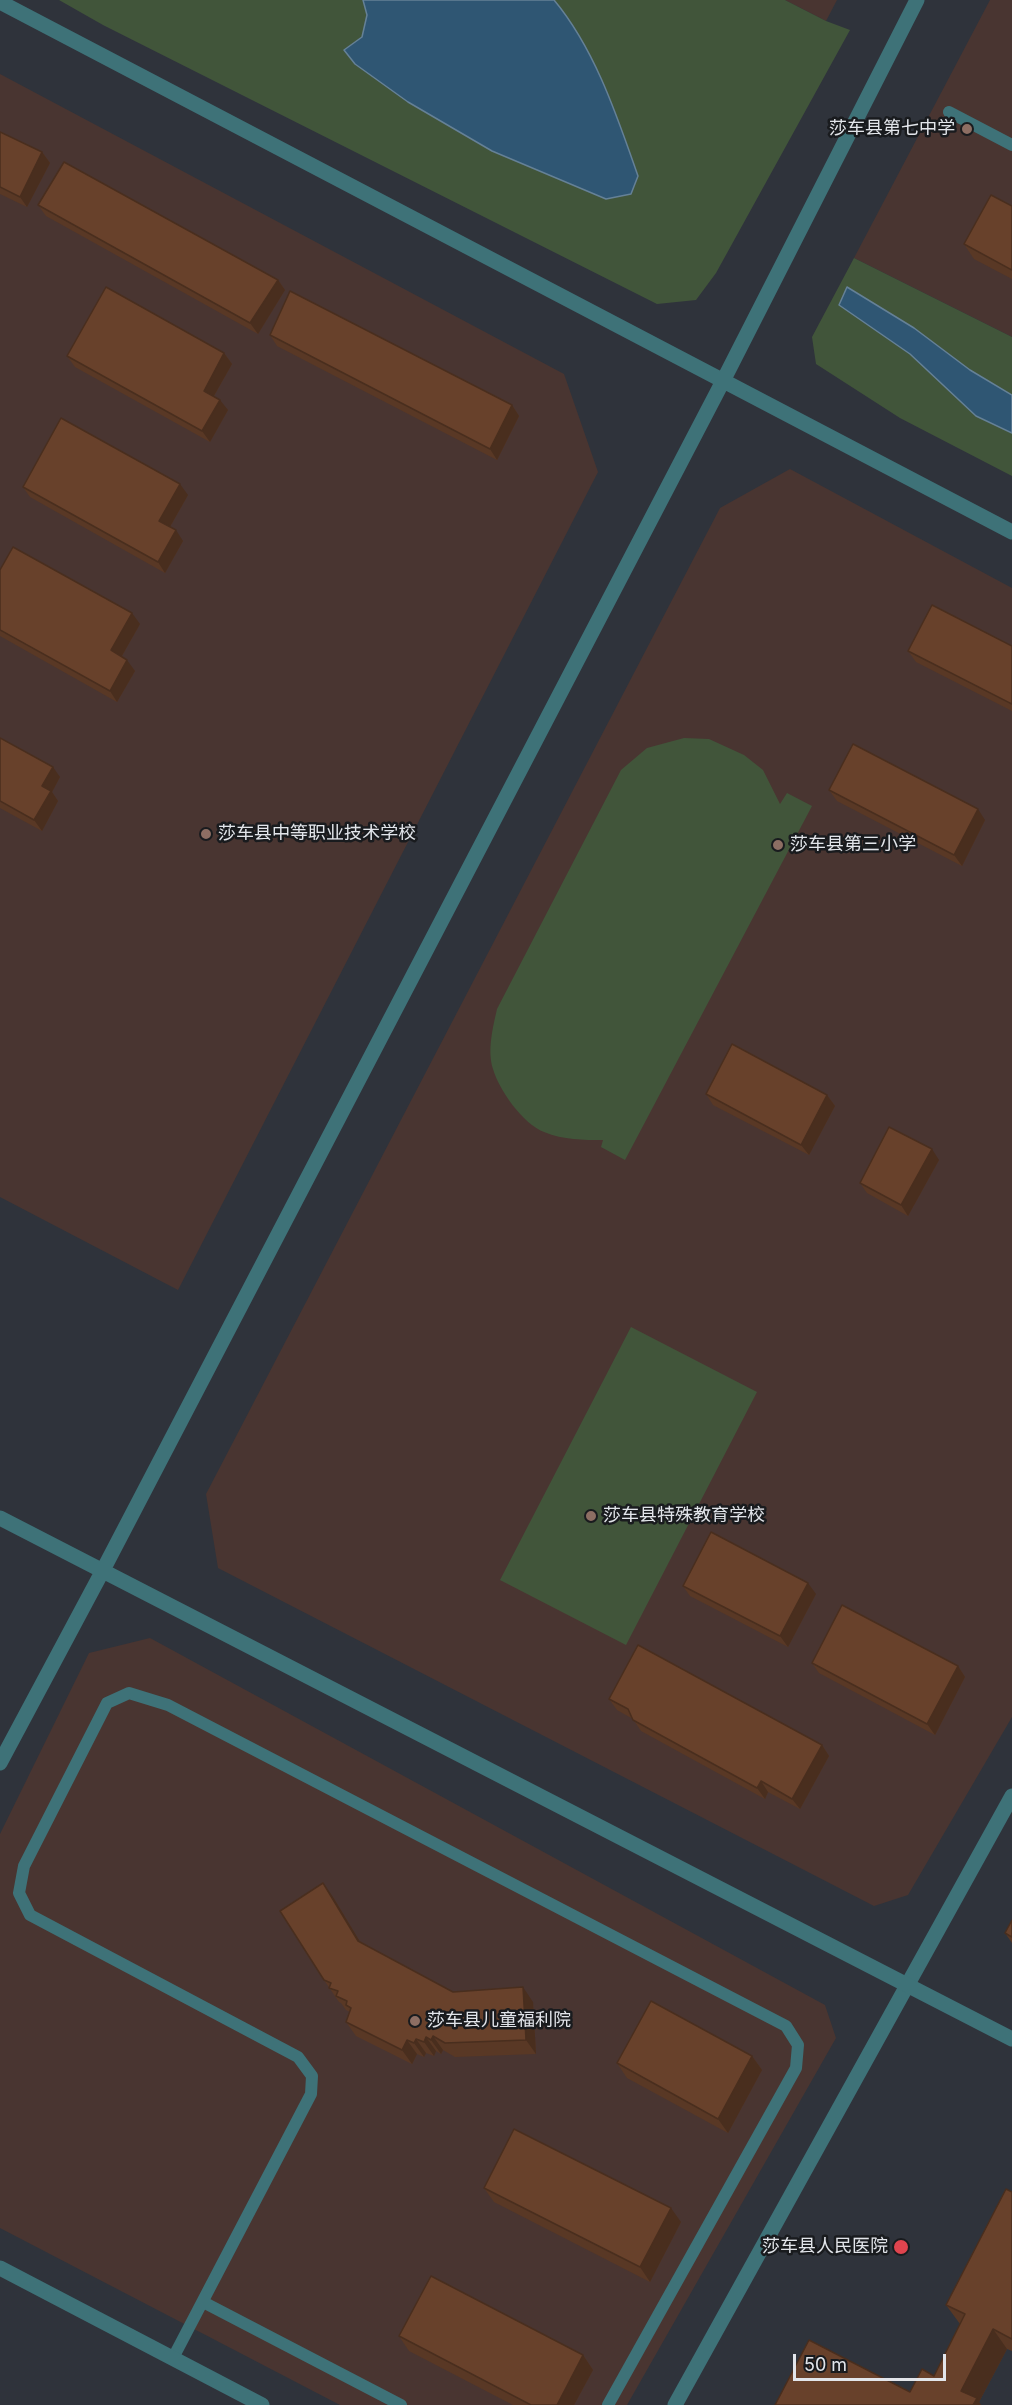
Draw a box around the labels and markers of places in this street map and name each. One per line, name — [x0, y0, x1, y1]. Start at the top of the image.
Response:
place label: 莎车县第七中学 — [829, 118, 955, 140]
marker: 莎车县第七中学 — [960, 122, 974, 136]
place label: 莎车县中等职业技术学校 — [218, 823, 416, 845]
marker: 莎车县中等职业技术学校 — [199, 827, 213, 841]
place label: 莎车县第三小学 — [790, 834, 916, 856]
marker: 莎车县第三小学 — [771, 838, 785, 852]
place label: 莎车县特殊教育学校 — [603, 1505, 765, 1527]
marker: 莎车县特殊教育学校 — [584, 1509, 598, 1523]
place label: 莎车县儿童福利院 — [427, 2010, 571, 2032]
marker: 莎车县儿童福利院 — [408, 2014, 422, 2028]
place label: 莎车县人民医院 — [762, 2236, 888, 2258]
marker: 莎车县人民医院 — [892, 2238, 910, 2256]

